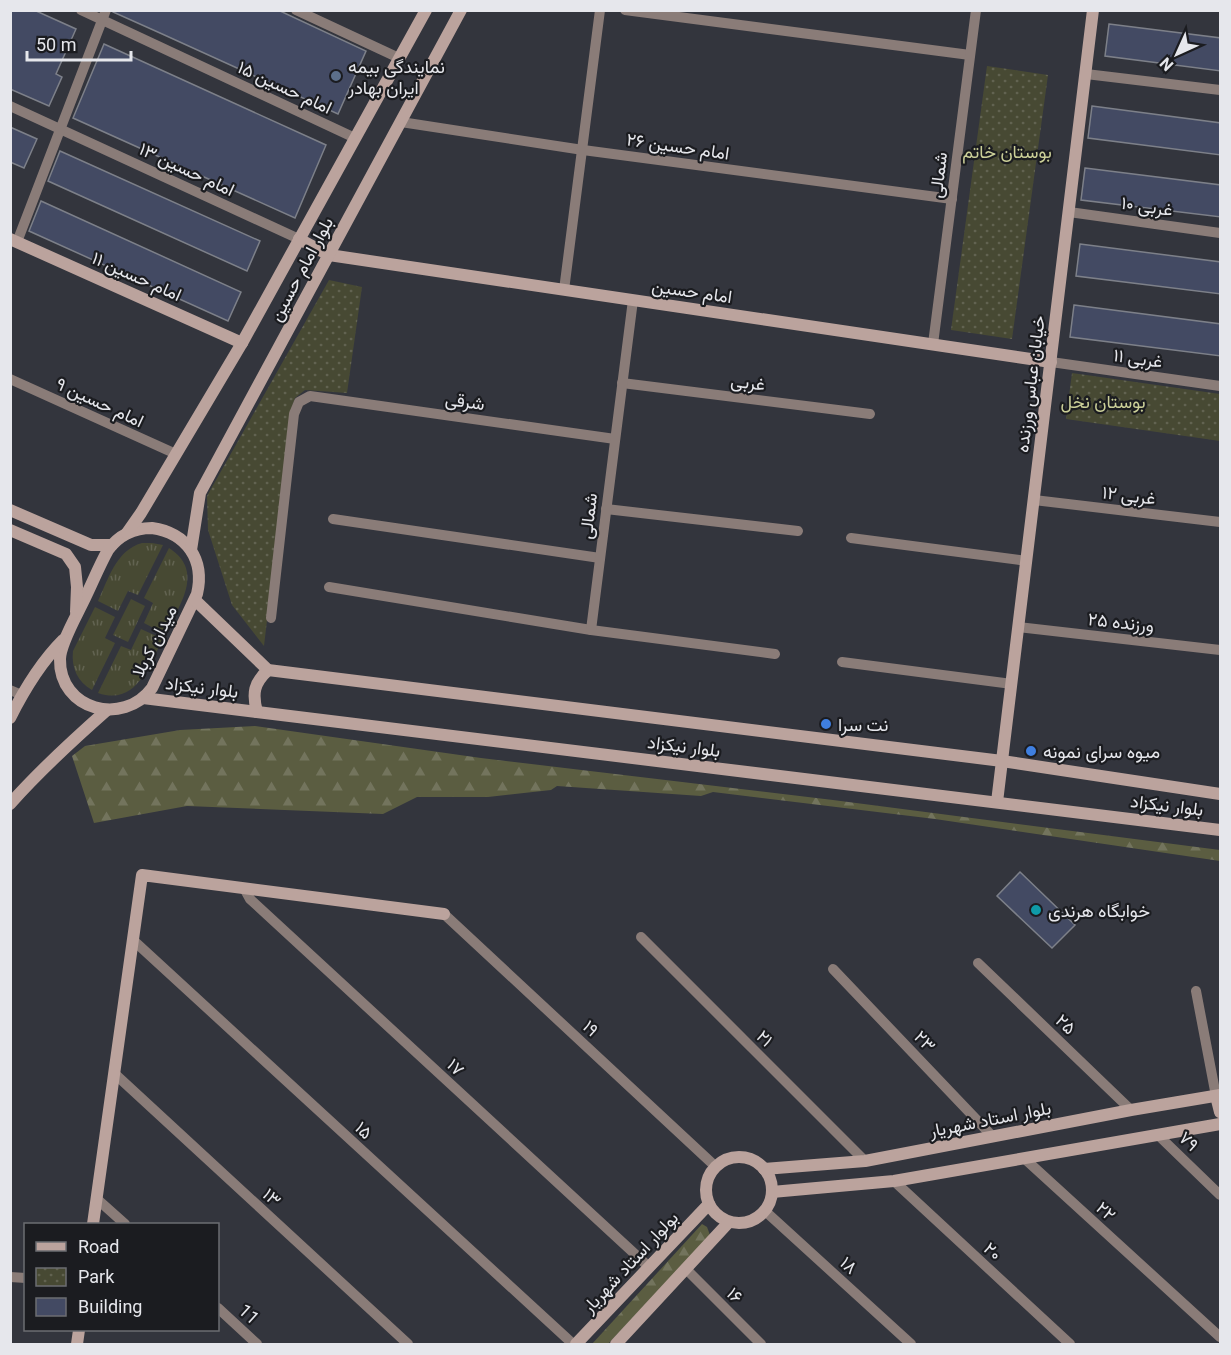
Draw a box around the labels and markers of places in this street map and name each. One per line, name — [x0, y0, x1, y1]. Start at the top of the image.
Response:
place label: نمایندگی بیمه ایران بهادر — [347, 56, 445, 99]
marker: نمایندگی بیمه ایران بهادر — [329, 69, 343, 83]
place label: نت سرا — [838, 714, 888, 736]
marker: نت سرا — [819, 717, 833, 731]
place label: میوه سرای نمونه — [1043, 741, 1160, 763]
marker: میوه سرای نمونه — [1024, 744, 1038, 758]
place label: خوابگاه هرندی — [1048, 900, 1150, 922]
marker: خوابگاه هرندی — [1029, 903, 1043, 917]

